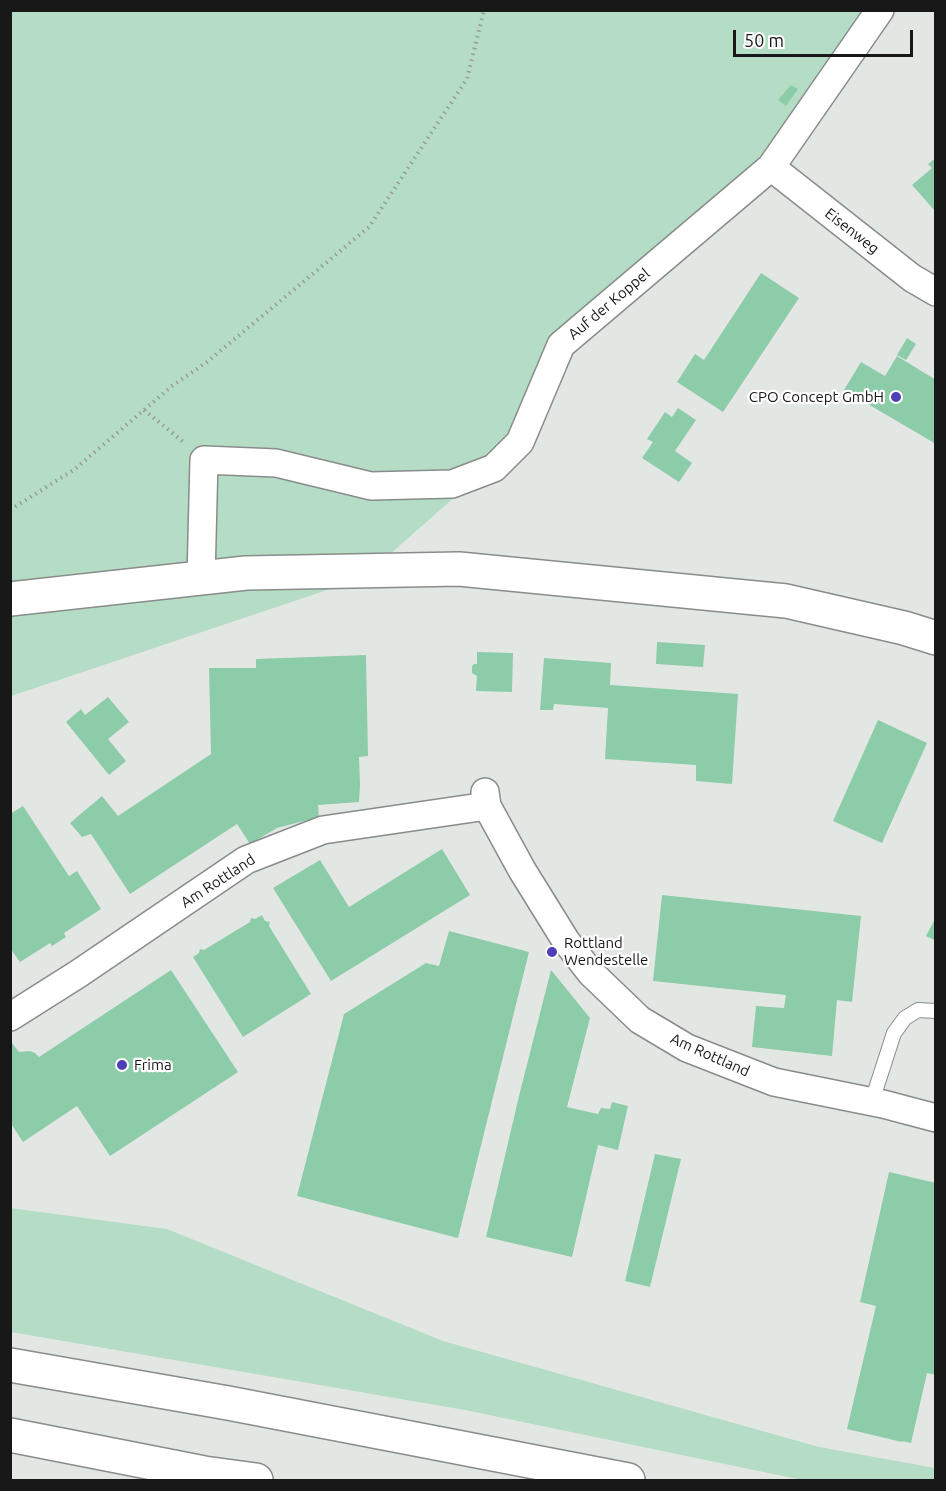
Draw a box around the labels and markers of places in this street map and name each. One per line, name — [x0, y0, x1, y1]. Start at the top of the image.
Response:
place label: CPO Concept GmbH — [749, 388, 884, 406]
marker: CPO Concept GmbH — [889, 390, 903, 404]
place label: Rottland Wendestelle — [564, 934, 648, 969]
marker: Rottland Wendestelle — [545, 945, 559, 959]
place label: Frima — [134, 1056, 172, 1074]
marker: Frima — [115, 1058, 129, 1072]

